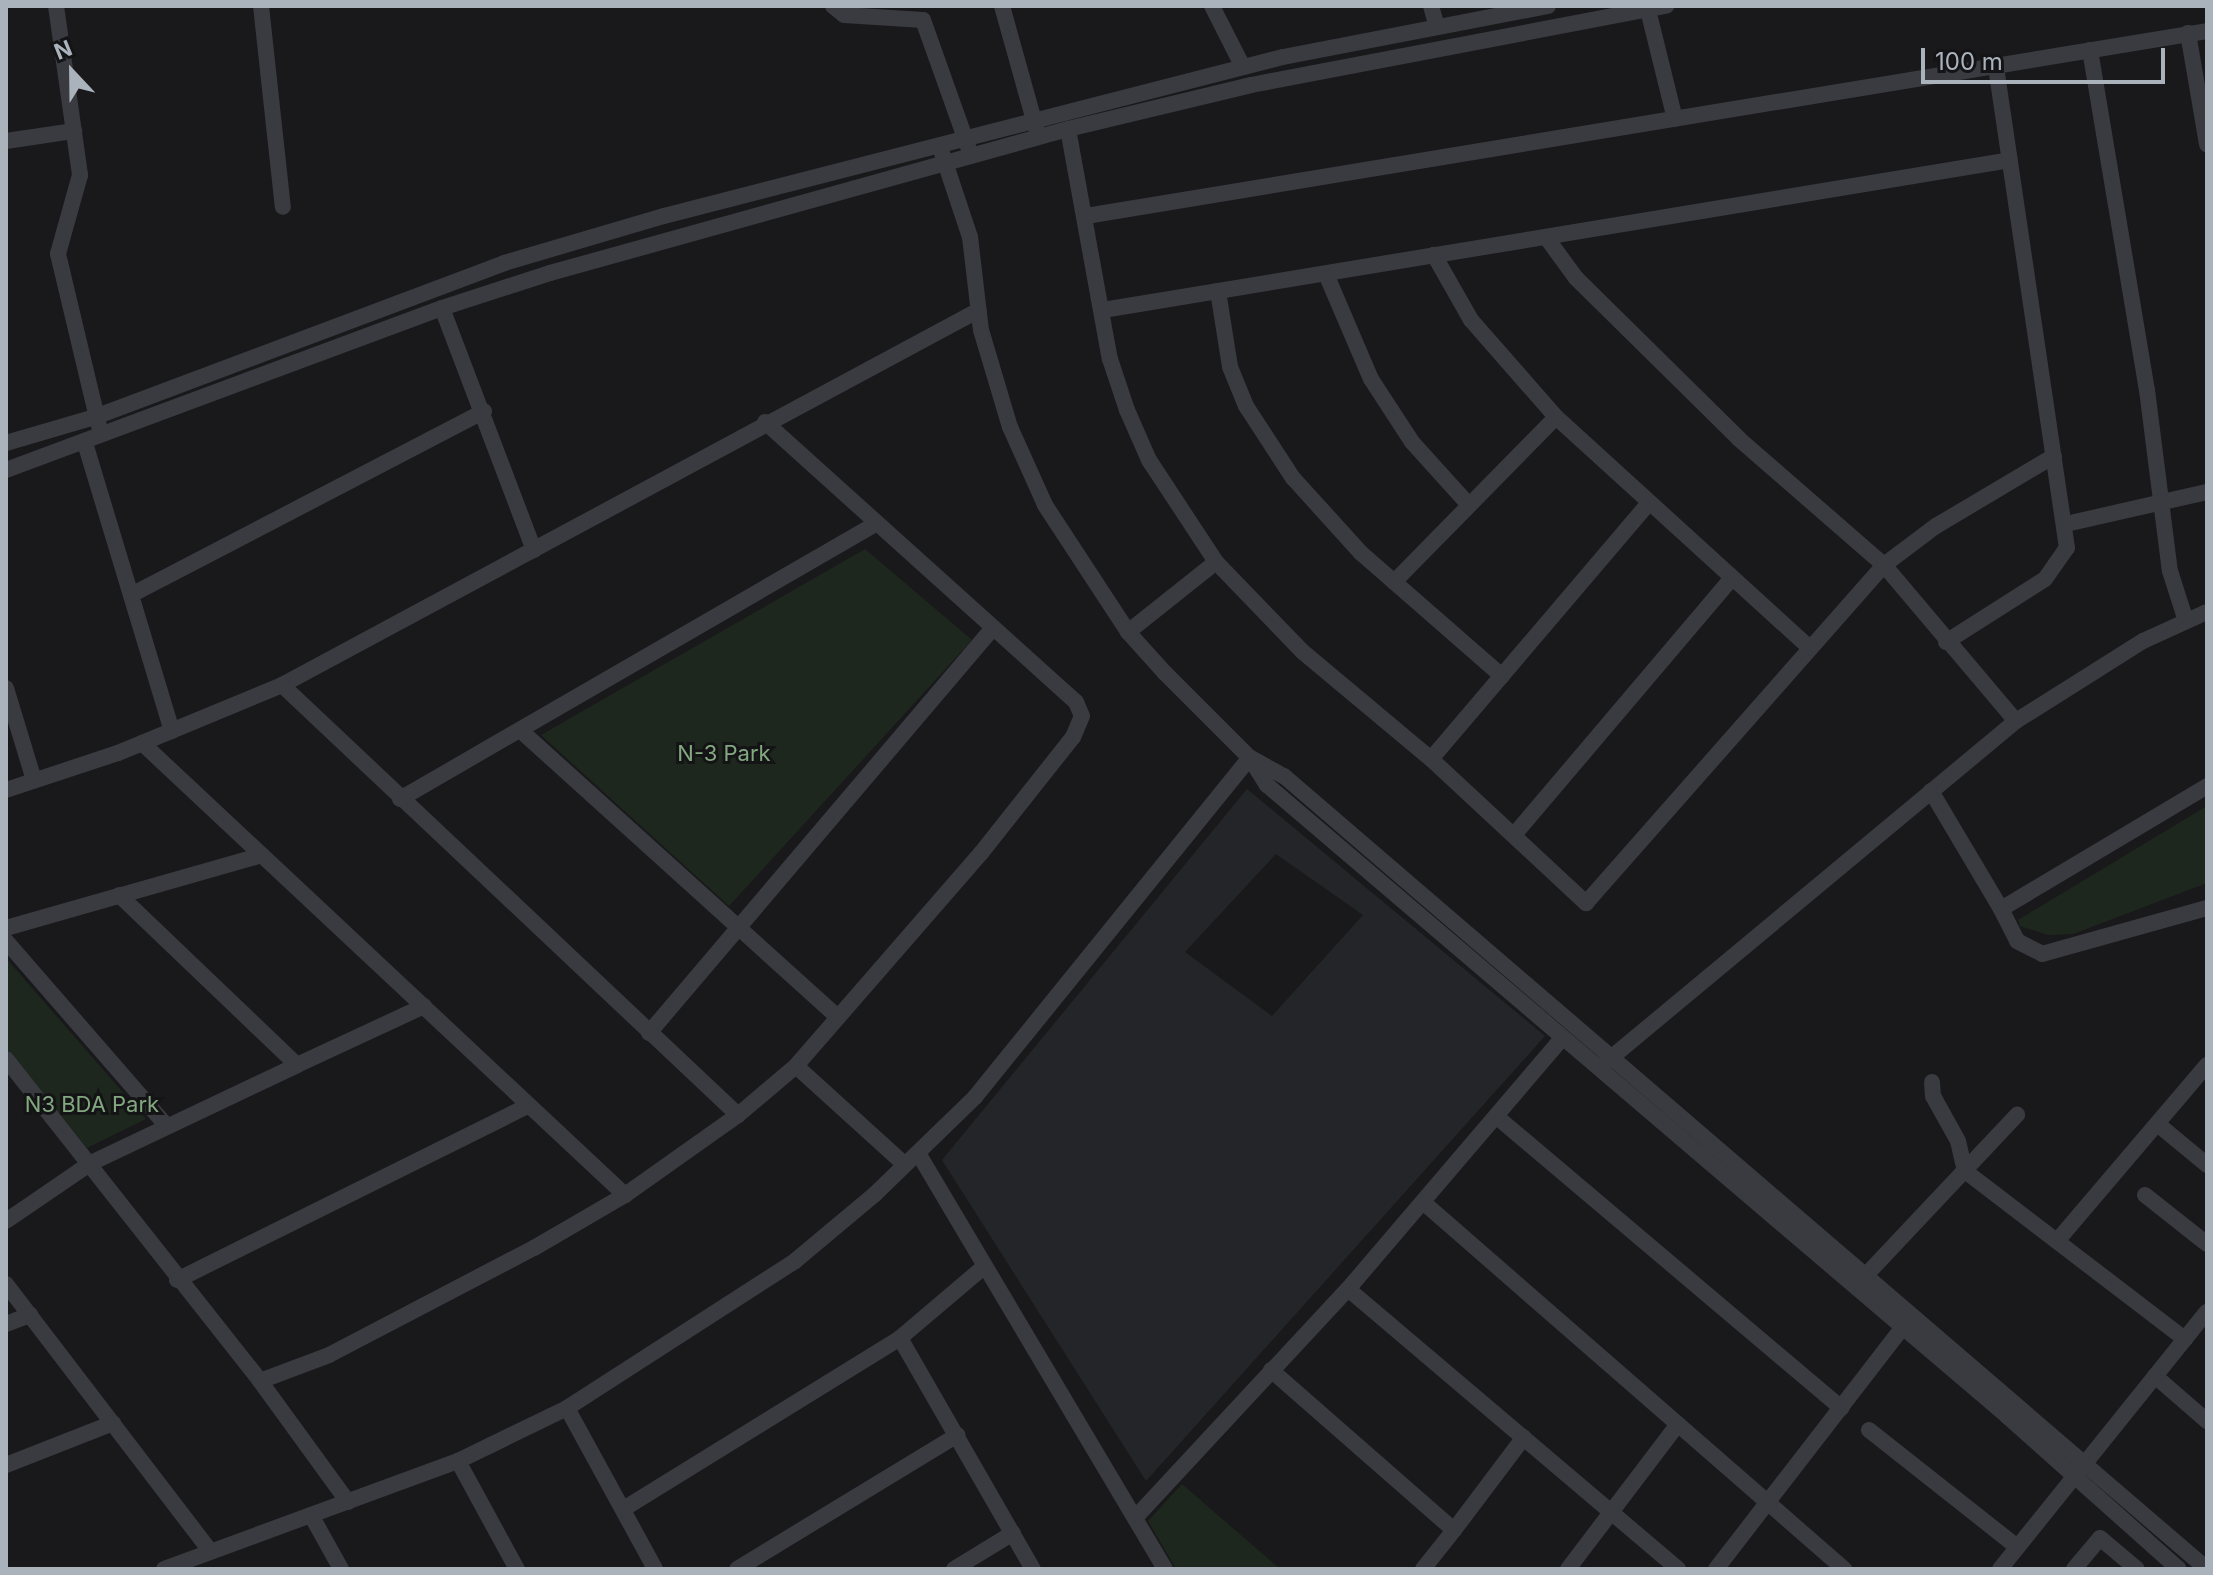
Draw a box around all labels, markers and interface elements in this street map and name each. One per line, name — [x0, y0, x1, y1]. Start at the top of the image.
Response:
north arrow — [32, 32, 112, 112]
scale bar — [1925, 32, 2169, 82]
text: N — [50, 35, 76, 65]
text: 100 m — [1935, 47, 2003, 76]
park label: N-3 Park — [677, 741, 771, 767]
park label: N3 BDA Park — [25, 1092, 159, 1118]

